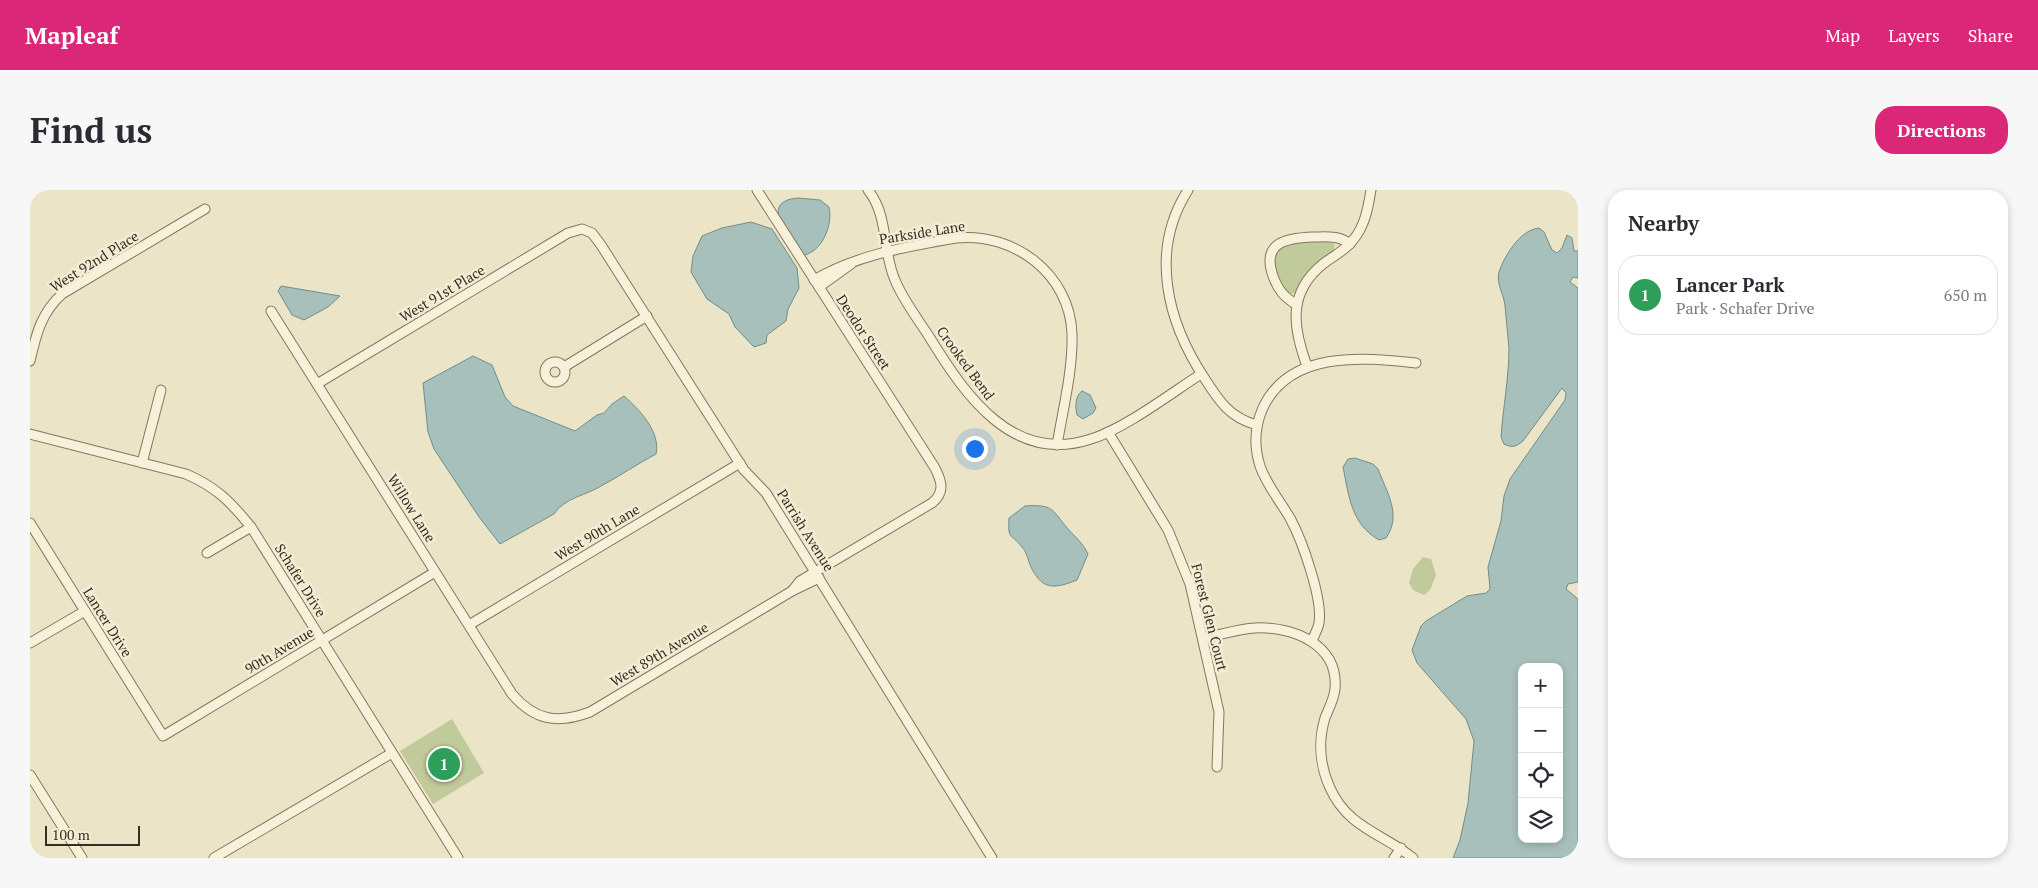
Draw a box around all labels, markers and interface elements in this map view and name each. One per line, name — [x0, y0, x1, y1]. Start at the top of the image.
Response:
text: Mapleaf — [25, 19, 118, 51]
text: Map — [1825, 23, 1860, 47]
text: Layers — [1888, 23, 1940, 47]
text: Share — [1968, 23, 2013, 47]
button: Directions — [1875, 106, 2008, 154]
text: Find us — [30, 107, 152, 153]
text: Nearby — [1628, 209, 1699, 237]
street label: Parkside Lane — [878, 216, 966, 248]
street label: West 92nd Place — [46, 226, 142, 296]
street label: West 91st Place — [396, 260, 488, 326]
text: Lancer Park — [1676, 272, 1784, 297]
text: 1 — [1640, 284, 1650, 306]
text: 650 m — [1944, 284, 1987, 306]
street label: Deodor Street — [833, 291, 896, 374]
text: Park · Schafer Drive — [1676, 297, 1815, 319]
street label: Crooked Bend — [933, 322, 999, 404]
your location — [962, 436, 988, 462]
street label: Willow Lane — [384, 470, 440, 546]
street label: Parrish Avenue — [773, 485, 839, 575]
street label: West 90th Lane — [551, 499, 643, 565]
street label: Schafer Drive — [271, 540, 331, 620]
street label: Forest Glen Court — [1187, 561, 1233, 673]
street label: Lancer Drive — [79, 584, 137, 660]
street label: West 89th Avenue — [606, 617, 712, 691]
street label: 90th Avenue — [241, 622, 317, 678]
map controls — [1518, 663, 1563, 843]
button: + — [1518, 663, 1563, 708]
button: − — [1518, 708, 1563, 753]
pin: 1 — [428, 745, 460, 783]
button: locate — [1518, 753, 1563, 798]
button: layers — [1518, 798, 1563, 843]
scale bar — [45, 823, 140, 846]
text: 100 m — [52, 825, 90, 844]

